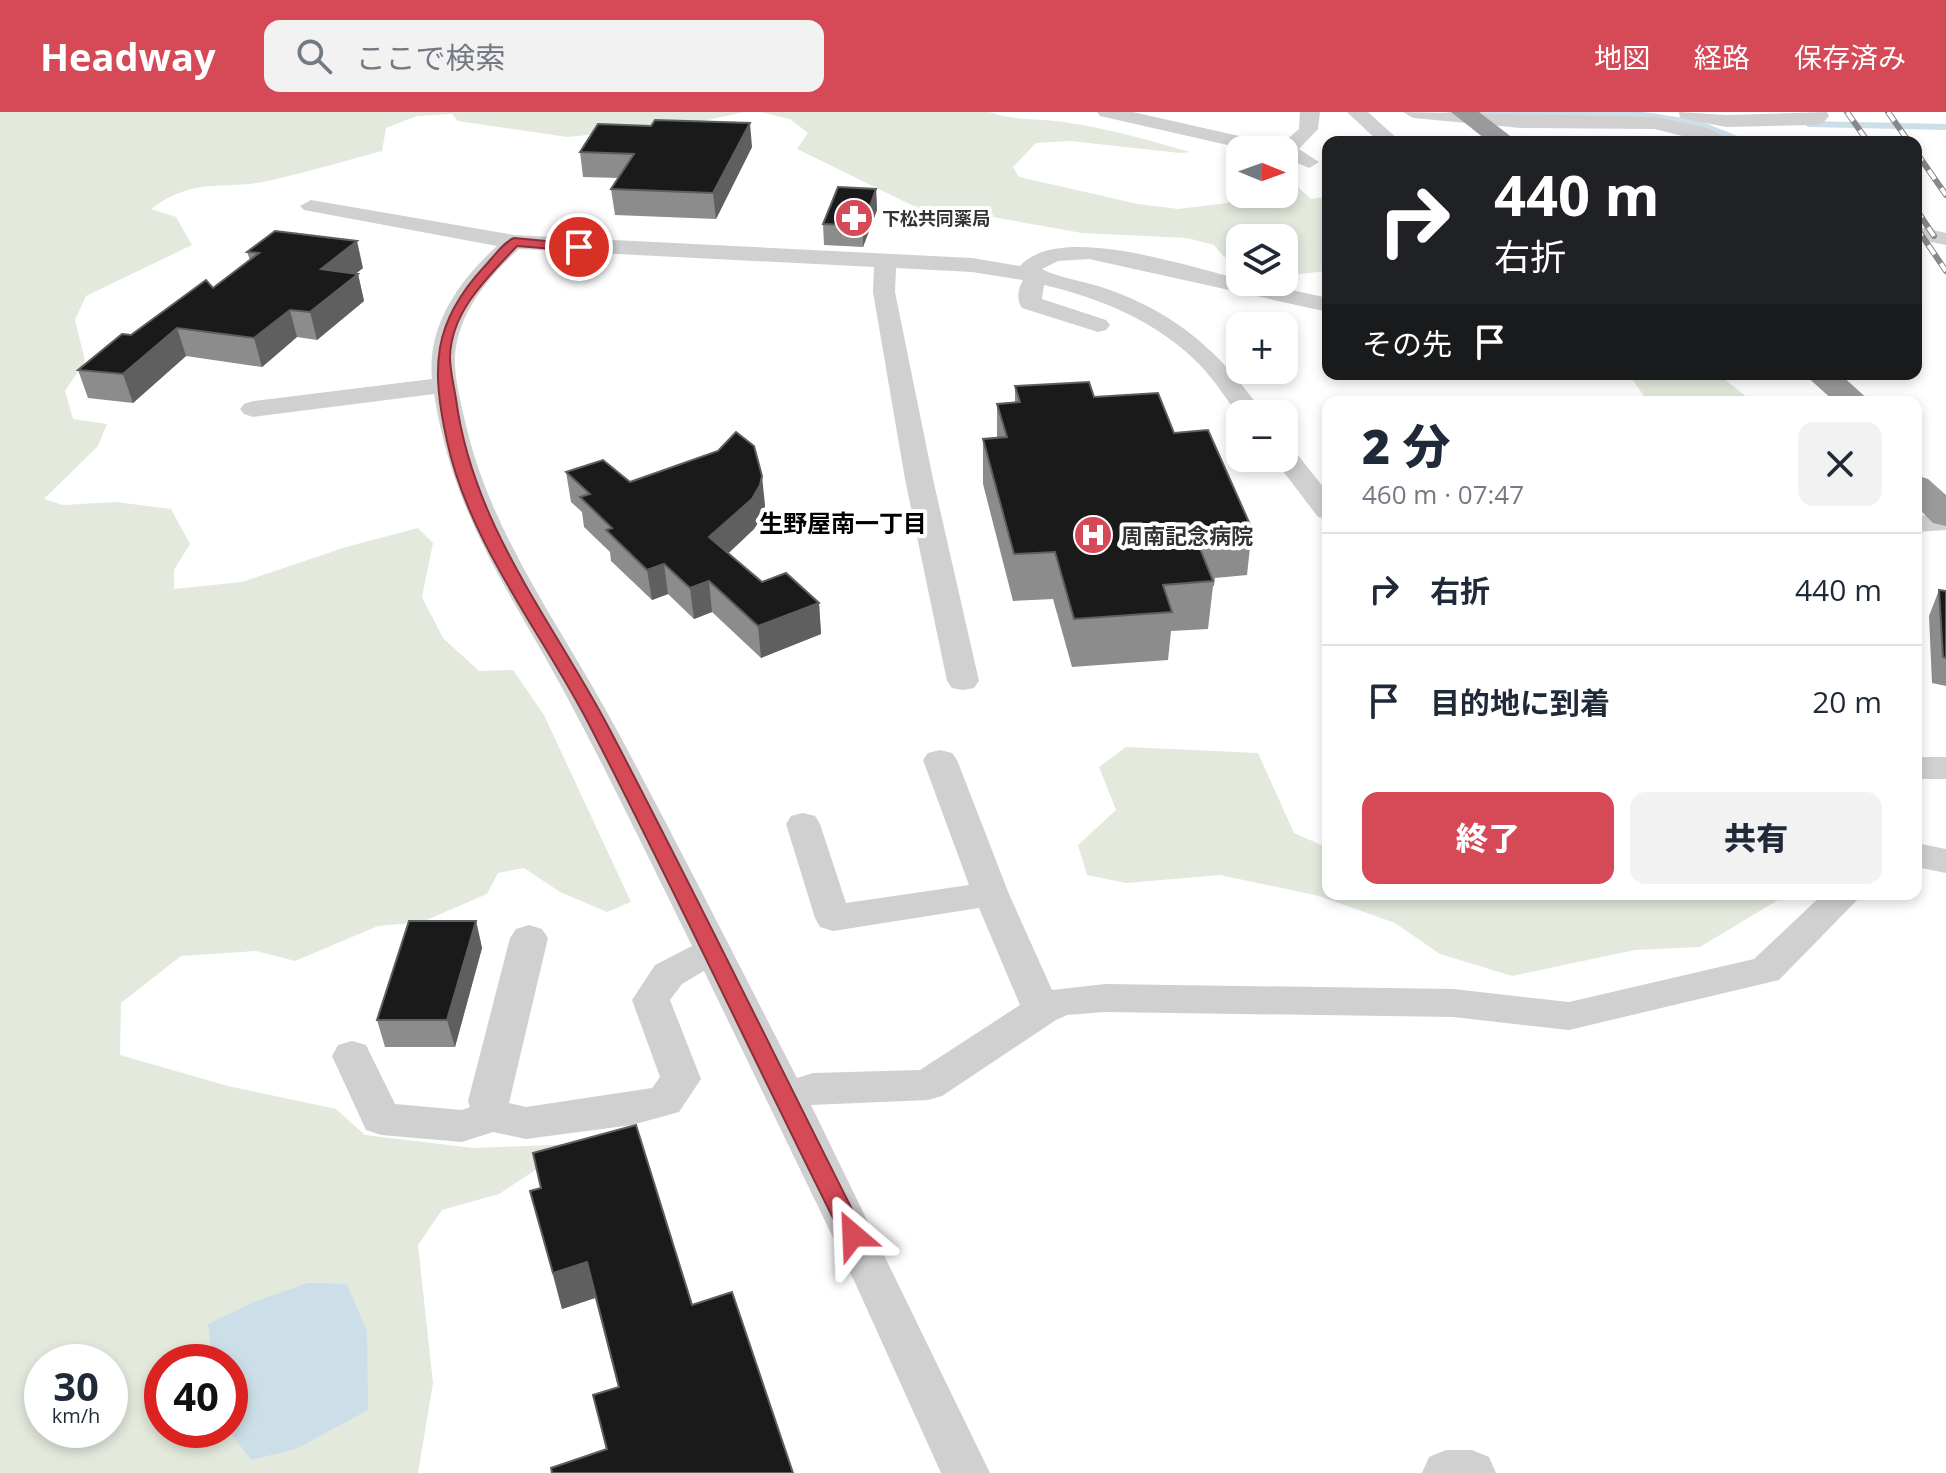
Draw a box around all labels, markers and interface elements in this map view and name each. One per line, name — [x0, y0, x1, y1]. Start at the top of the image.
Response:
search box — [264, 20, 824, 92]
text: Headway — [40, 30, 216, 82]
icon: search — [292, 34, 336, 78]
text: ここで検索 — [356, 37, 506, 78]
text: 地図 — [1594, 38, 1650, 76]
text: 経路 — [1694, 38, 1750, 76]
text: 保存済み — [1794, 38, 1906, 76]
north arrow — [1226, 136, 1298, 208]
map controls — [1226, 136, 1298, 472]
text: 440 m — [1494, 156, 1660, 232]
icon: right — [1362, 168, 1466, 272]
pharmacy icon: 下松共同薬局 — [833, 197, 875, 239]
place label: 下松共同薬局 — [882, 206, 990, 230]
pin — [545, 213, 613, 281]
button: layers — [1226, 224, 1298, 296]
icon: arrive — [557, 225, 601, 269]
text: 右折 — [1494, 232, 1566, 281]
button: + — [1226, 312, 1298, 384]
icon: arrive — [1468, 320, 1512, 364]
text: その先 — [1362, 323, 1452, 364]
button: − — [1226, 400, 1298, 472]
text: 2 分 — [1362, 413, 1451, 478]
button: close — [1798, 422, 1882, 506]
text: 460 m · 07:47 — [1362, 476, 1524, 512]
district label: 生野屋南一丁目 — [759, 506, 927, 539]
hospital icon: 周南記念病院 — [1072, 514, 1114, 556]
place label: 周南記念病院 — [1121, 520, 1253, 550]
icon: right — [1362, 567, 1406, 611]
text: 440 m — [1795, 569, 1882, 610]
text: 右折 — [1430, 570, 1490, 611]
icon: arrive — [1362, 679, 1406, 723]
text: 20 m — [1812, 681, 1882, 722]
text: 目的地に到着 — [1430, 682, 1610, 723]
button: 終了 — [1362, 792, 1614, 884]
button: 共有 — [1630, 792, 1882, 884]
position arrow — [811, 1193, 895, 1277]
speed limit sign: 40 — [144, 1344, 248, 1448]
text: 30 — [53, 1358, 99, 1413]
text: km/h — [52, 1402, 100, 1429]

